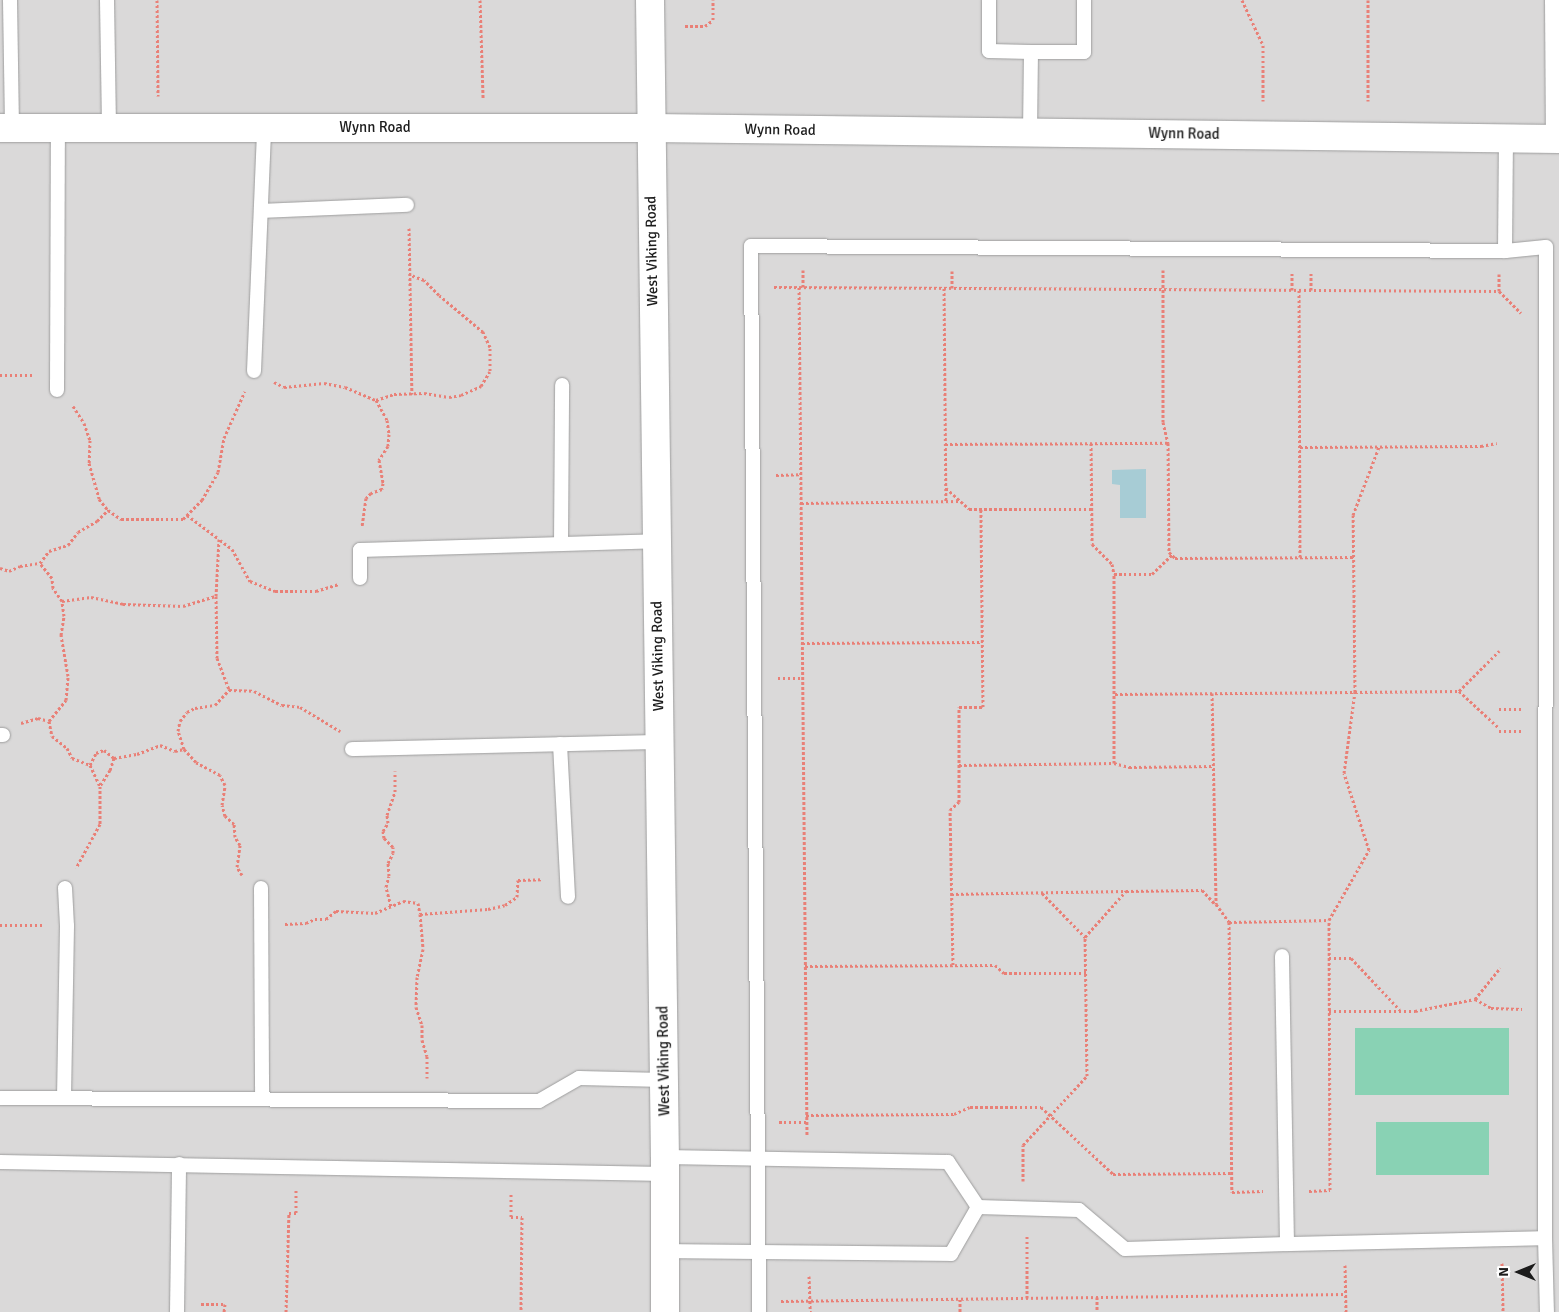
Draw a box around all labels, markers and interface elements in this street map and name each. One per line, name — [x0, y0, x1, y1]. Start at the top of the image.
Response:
street label: Wynn Road — [339, 119, 411, 137]
street label: Wynn Road — [744, 120, 816, 140]
street label: Wynn Road — [1148, 124, 1220, 144]
street label: West Viking Road — [642, 196, 662, 306]
street label: West Viking Road — [648, 601, 668, 711]
street label: West Viking Road — [654, 1006, 674, 1116]
north arrow — [1494, 1247, 1544, 1297]
text: N — [1495, 1267, 1512, 1277]

